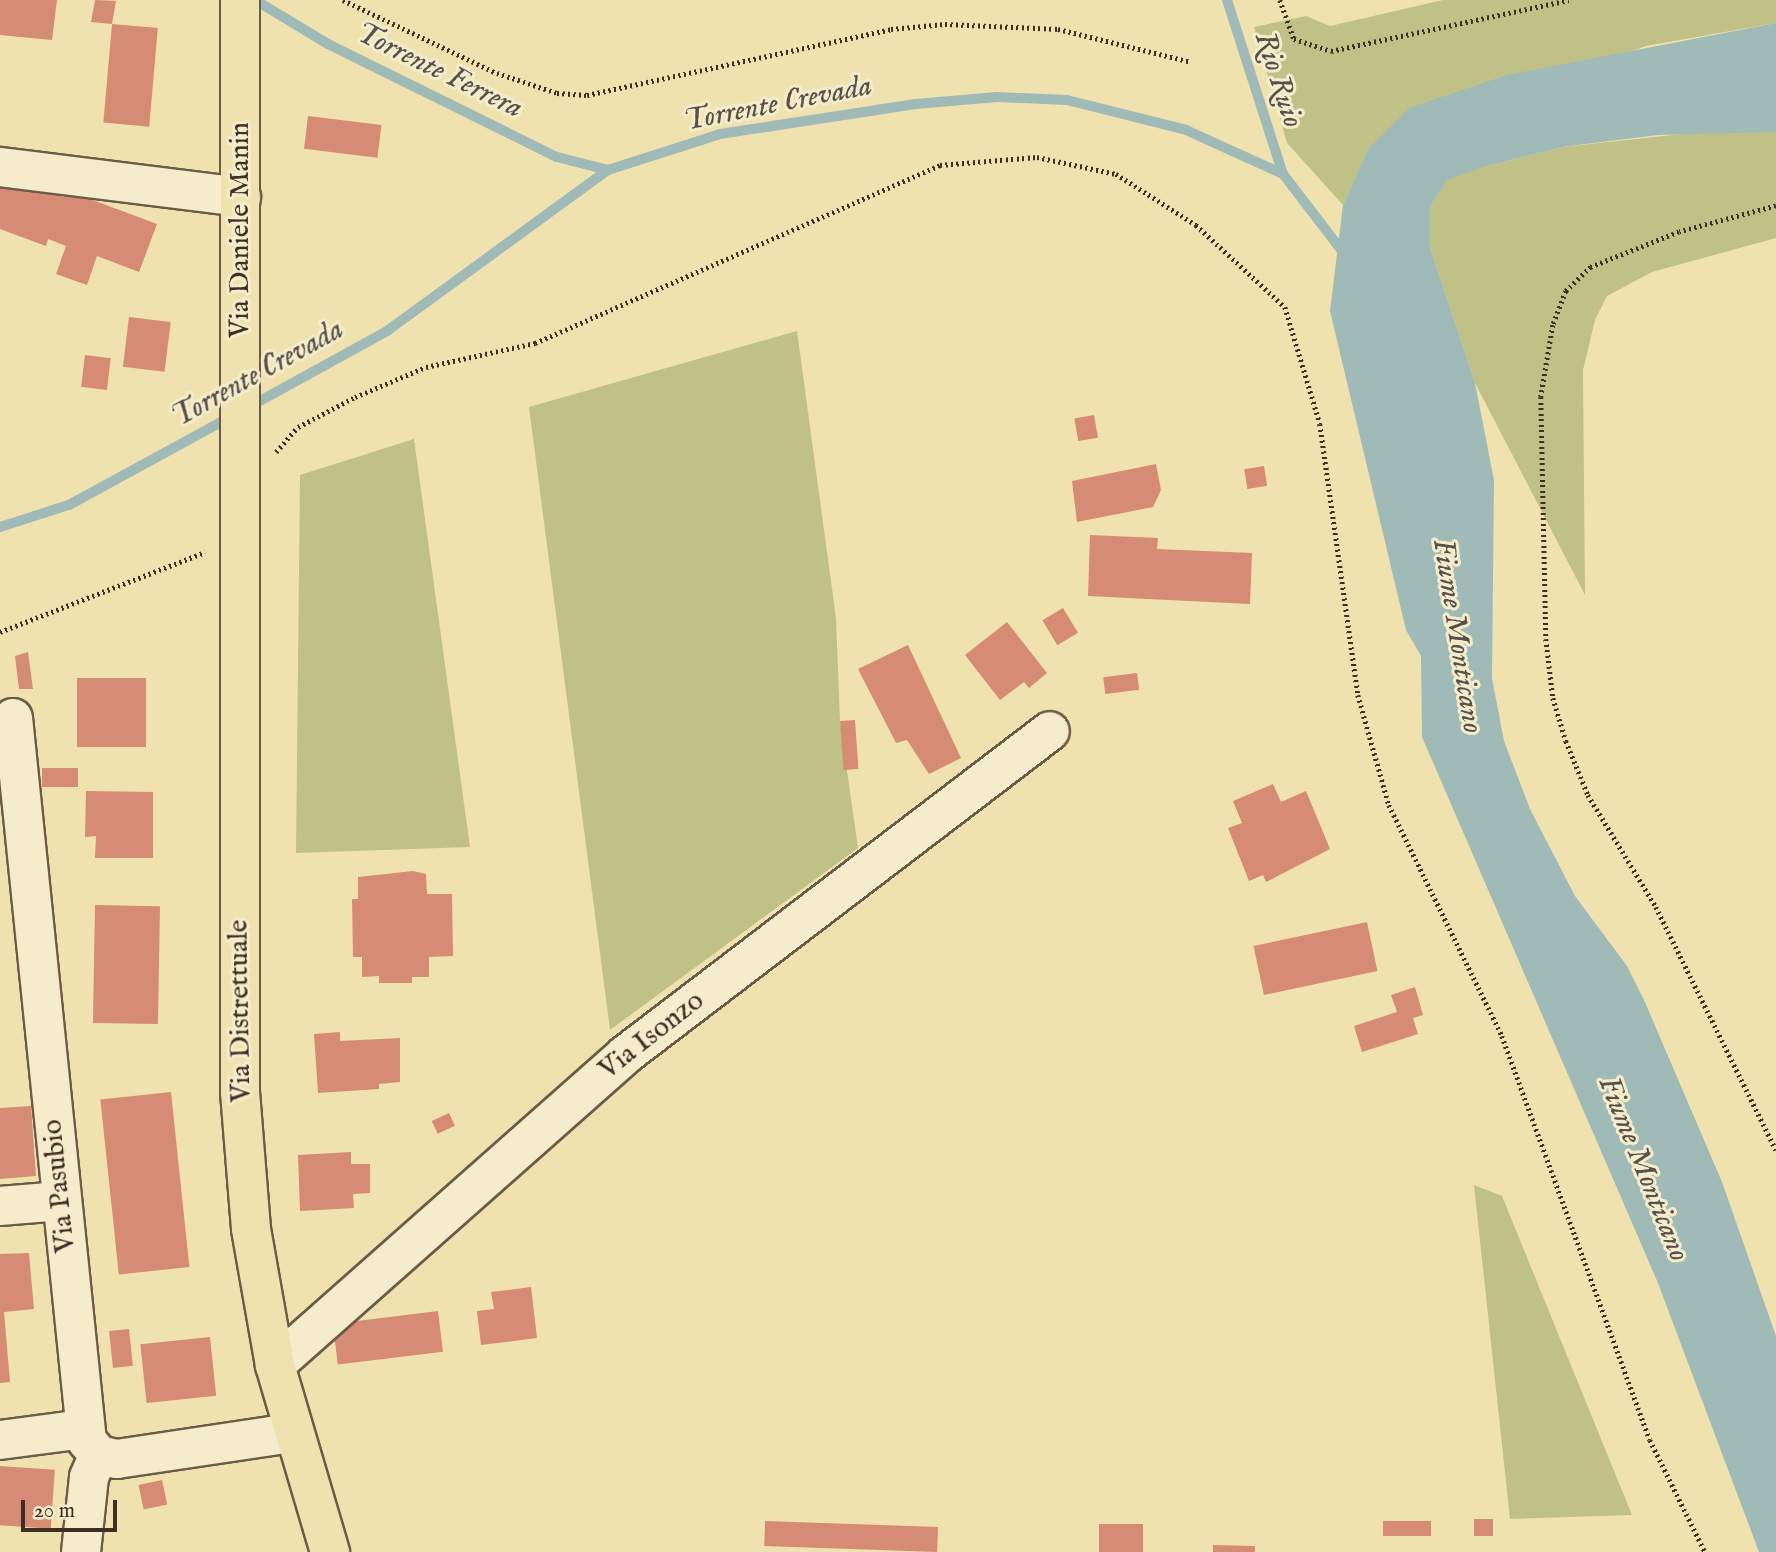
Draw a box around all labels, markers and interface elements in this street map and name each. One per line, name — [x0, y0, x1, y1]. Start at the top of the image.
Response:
water label: Torrente Ferrera — [350, 15, 528, 127]
water label: Rio Ruio — [1246, 28, 1310, 132]
water label: Torrente Crevada — [681, 68, 875, 140]
street label: Via Daniele Manin — [224, 122, 258, 338]
water label: Torrente Crevada — [166, 312, 350, 436]
water label: Fiume Monticano — [1424, 536, 1490, 736]
street label: Via Distrettuale — [223, 919, 259, 1103]
street label: Via Isonzo — [593, 985, 711, 1087]
water label: Fiume Monticano — [1590, 1071, 1696, 1267]
street label: Via Pasubio — [36, 1118, 84, 1254]
scale bar — [24, 1486, 121, 1530]
text: 20 m — [34, 1498, 75, 1525]

